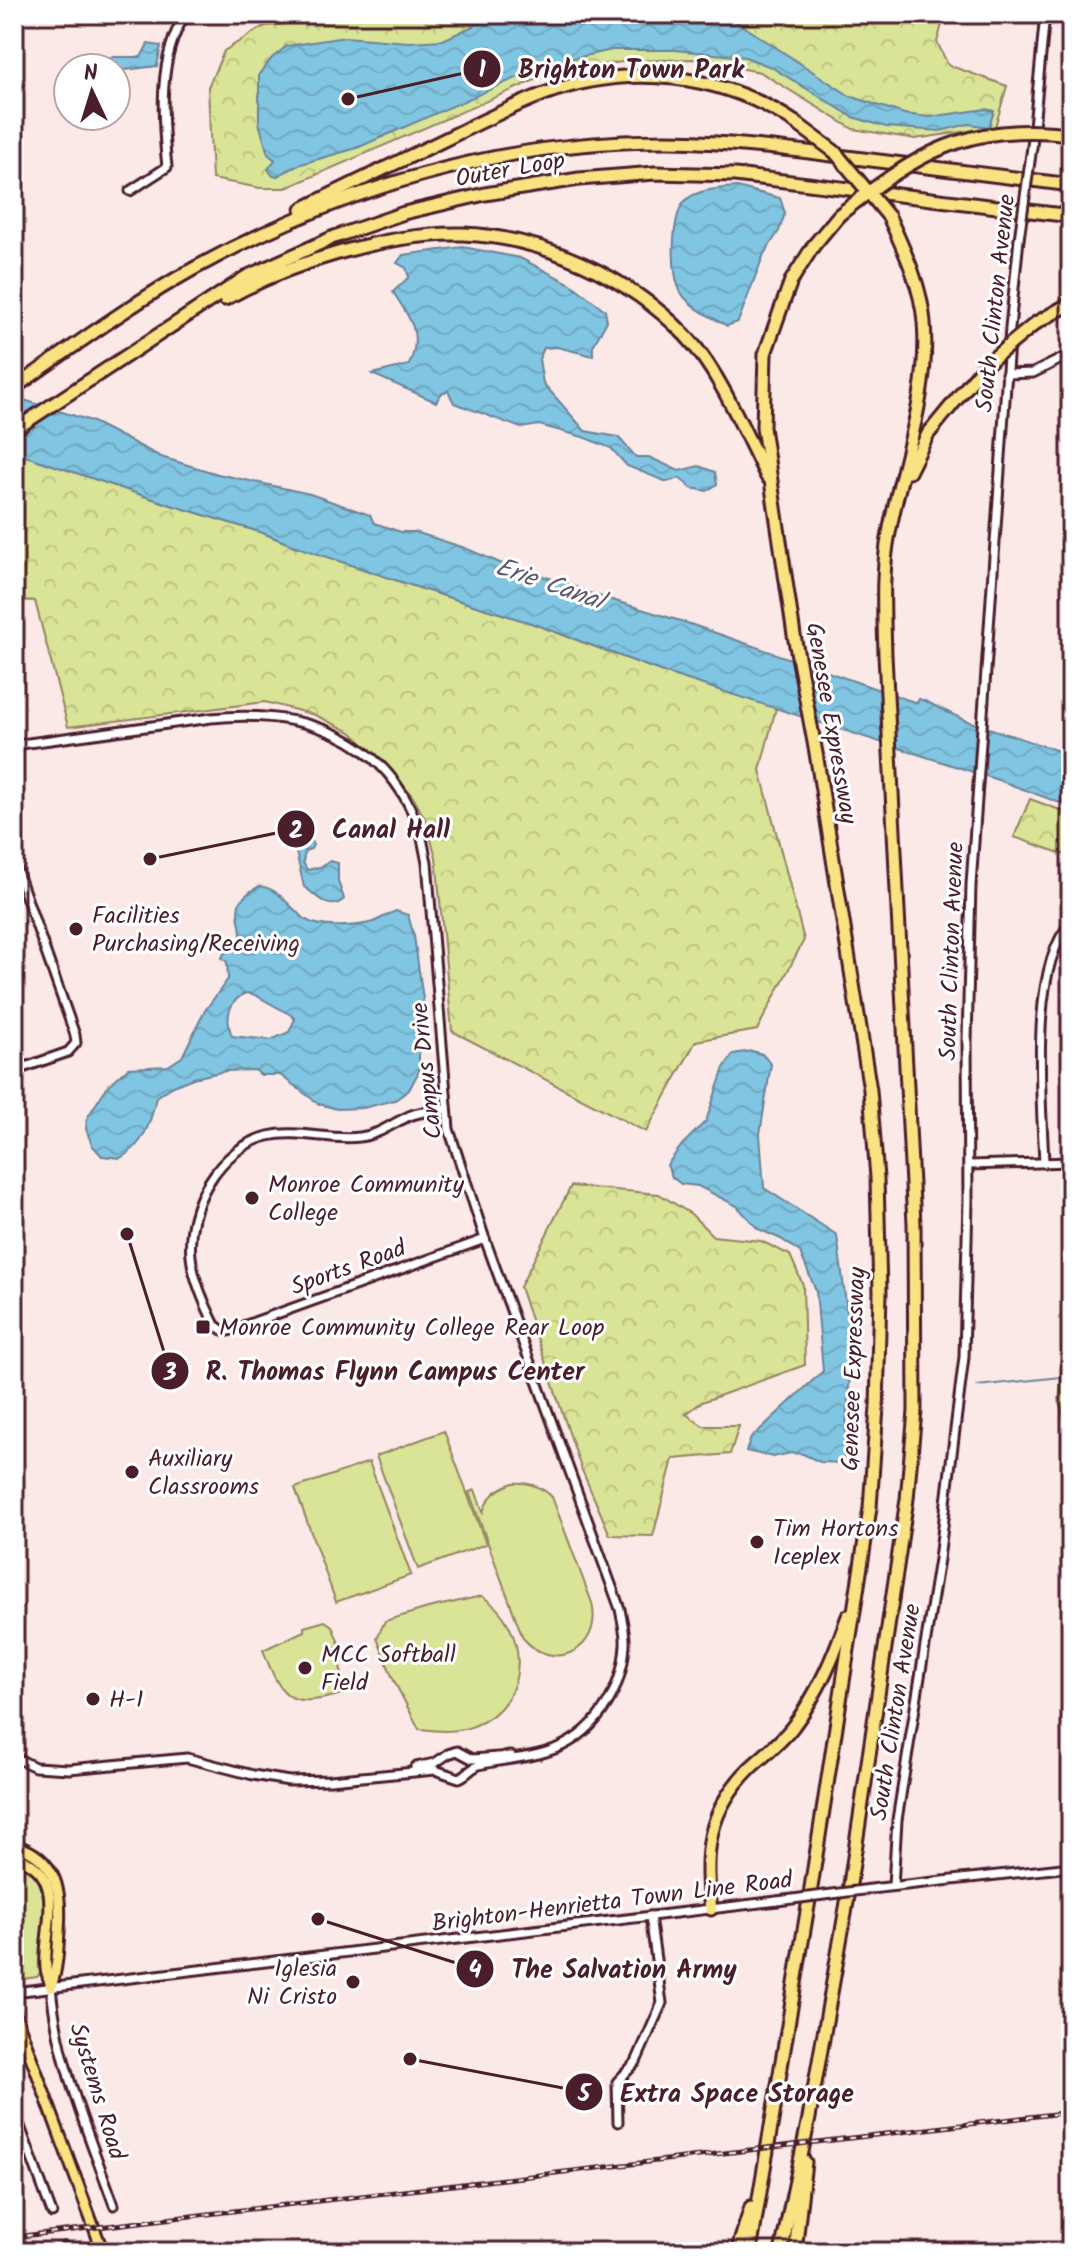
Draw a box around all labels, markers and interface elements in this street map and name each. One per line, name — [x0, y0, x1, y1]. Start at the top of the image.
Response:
callout: Brighton Town Park — [462, 44, 760, 94]
text: Brighton Town Park — [518, 50, 745, 92]
text: 1 — [478, 51, 486, 90]
north arrow — [52, 52, 132, 132]
text: N — [83, 57, 99, 92]
street label: Outer Loop — [453, 142, 568, 199]
street label: South Clinton Avenue — [966, 192, 1027, 414]
water label: Erie Canal — [489, 547, 614, 625]
street label: Genesee Expressway — [794, 619, 868, 828]
callout: Canal Hall — [276, 804, 466, 854]
text: Canal Hall — [332, 810, 450, 852]
text: 2 — [289, 812, 303, 851]
street label: South Clinton Avenue — [929, 841, 976, 1061]
place label: Facilities Purchasing/Receiving — [92, 897, 300, 964]
marker: Facilities Purchasing/Receiving — [67, 920, 85, 938]
street label: Campus Drive — [401, 1000, 454, 1141]
place label: Monroe Community College — [268, 1166, 465, 1233]
marker: Monroe Community College — [243, 1189, 261, 1207]
street label: Sports Road — [285, 1229, 413, 1307]
street label: Genesee Expressway — [831, 1266, 878, 1472]
place label: Monroe Community College Rear Loop — [219, 1309, 605, 1348]
marker: Monroe Community College Rear Loop — [194, 1318, 212, 1336]
callout: R. Thomas Flynn Campus Center — [150, 1346, 601, 1396]
text: R. Thomas Flynn Campus Center — [206, 1352, 586, 1394]
text: 3 — [162, 1354, 177, 1393]
place label: Auxiliary Classrooms — [148, 1440, 259, 1507]
marker: Auxiliary Classrooms — [123, 1463, 141, 1481]
place label: Tim Hortons Iceplex — [773, 1510, 898, 1577]
marker: Tim Hortons Iceplex — [748, 1533, 766, 1551]
street label: South Clinton Avenue — [860, 1601, 933, 1823]
place label: MCC Softball Field — [321, 1636, 456, 1703]
marker: MCC Softball Field — [296, 1659, 314, 1677]
place label: H-1 — [109, 1681, 144, 1720]
marker: H-1 — [84, 1690, 102, 1708]
street label: Brighton-Henrietta Town Line Road — [430, 1861, 796, 1944]
callout: The Salvation Army — [455, 1944, 752, 1994]
place label: Iglesia Ni Cristo — [247, 1950, 337, 2017]
text: The Salvation Army — [511, 1950, 737, 1992]
text: 4 — [468, 1951, 482, 1990]
marker: Iglesia Ni Cristo — [344, 1973, 362, 1991]
street label: Systems Road — [57, 2018, 136, 2166]
callout: Extra Space Storage — [564, 2067, 870, 2117]
text: Extra Space Storage — [620, 2074, 854, 2116]
text: 5 — [577, 2075, 592, 2114]

